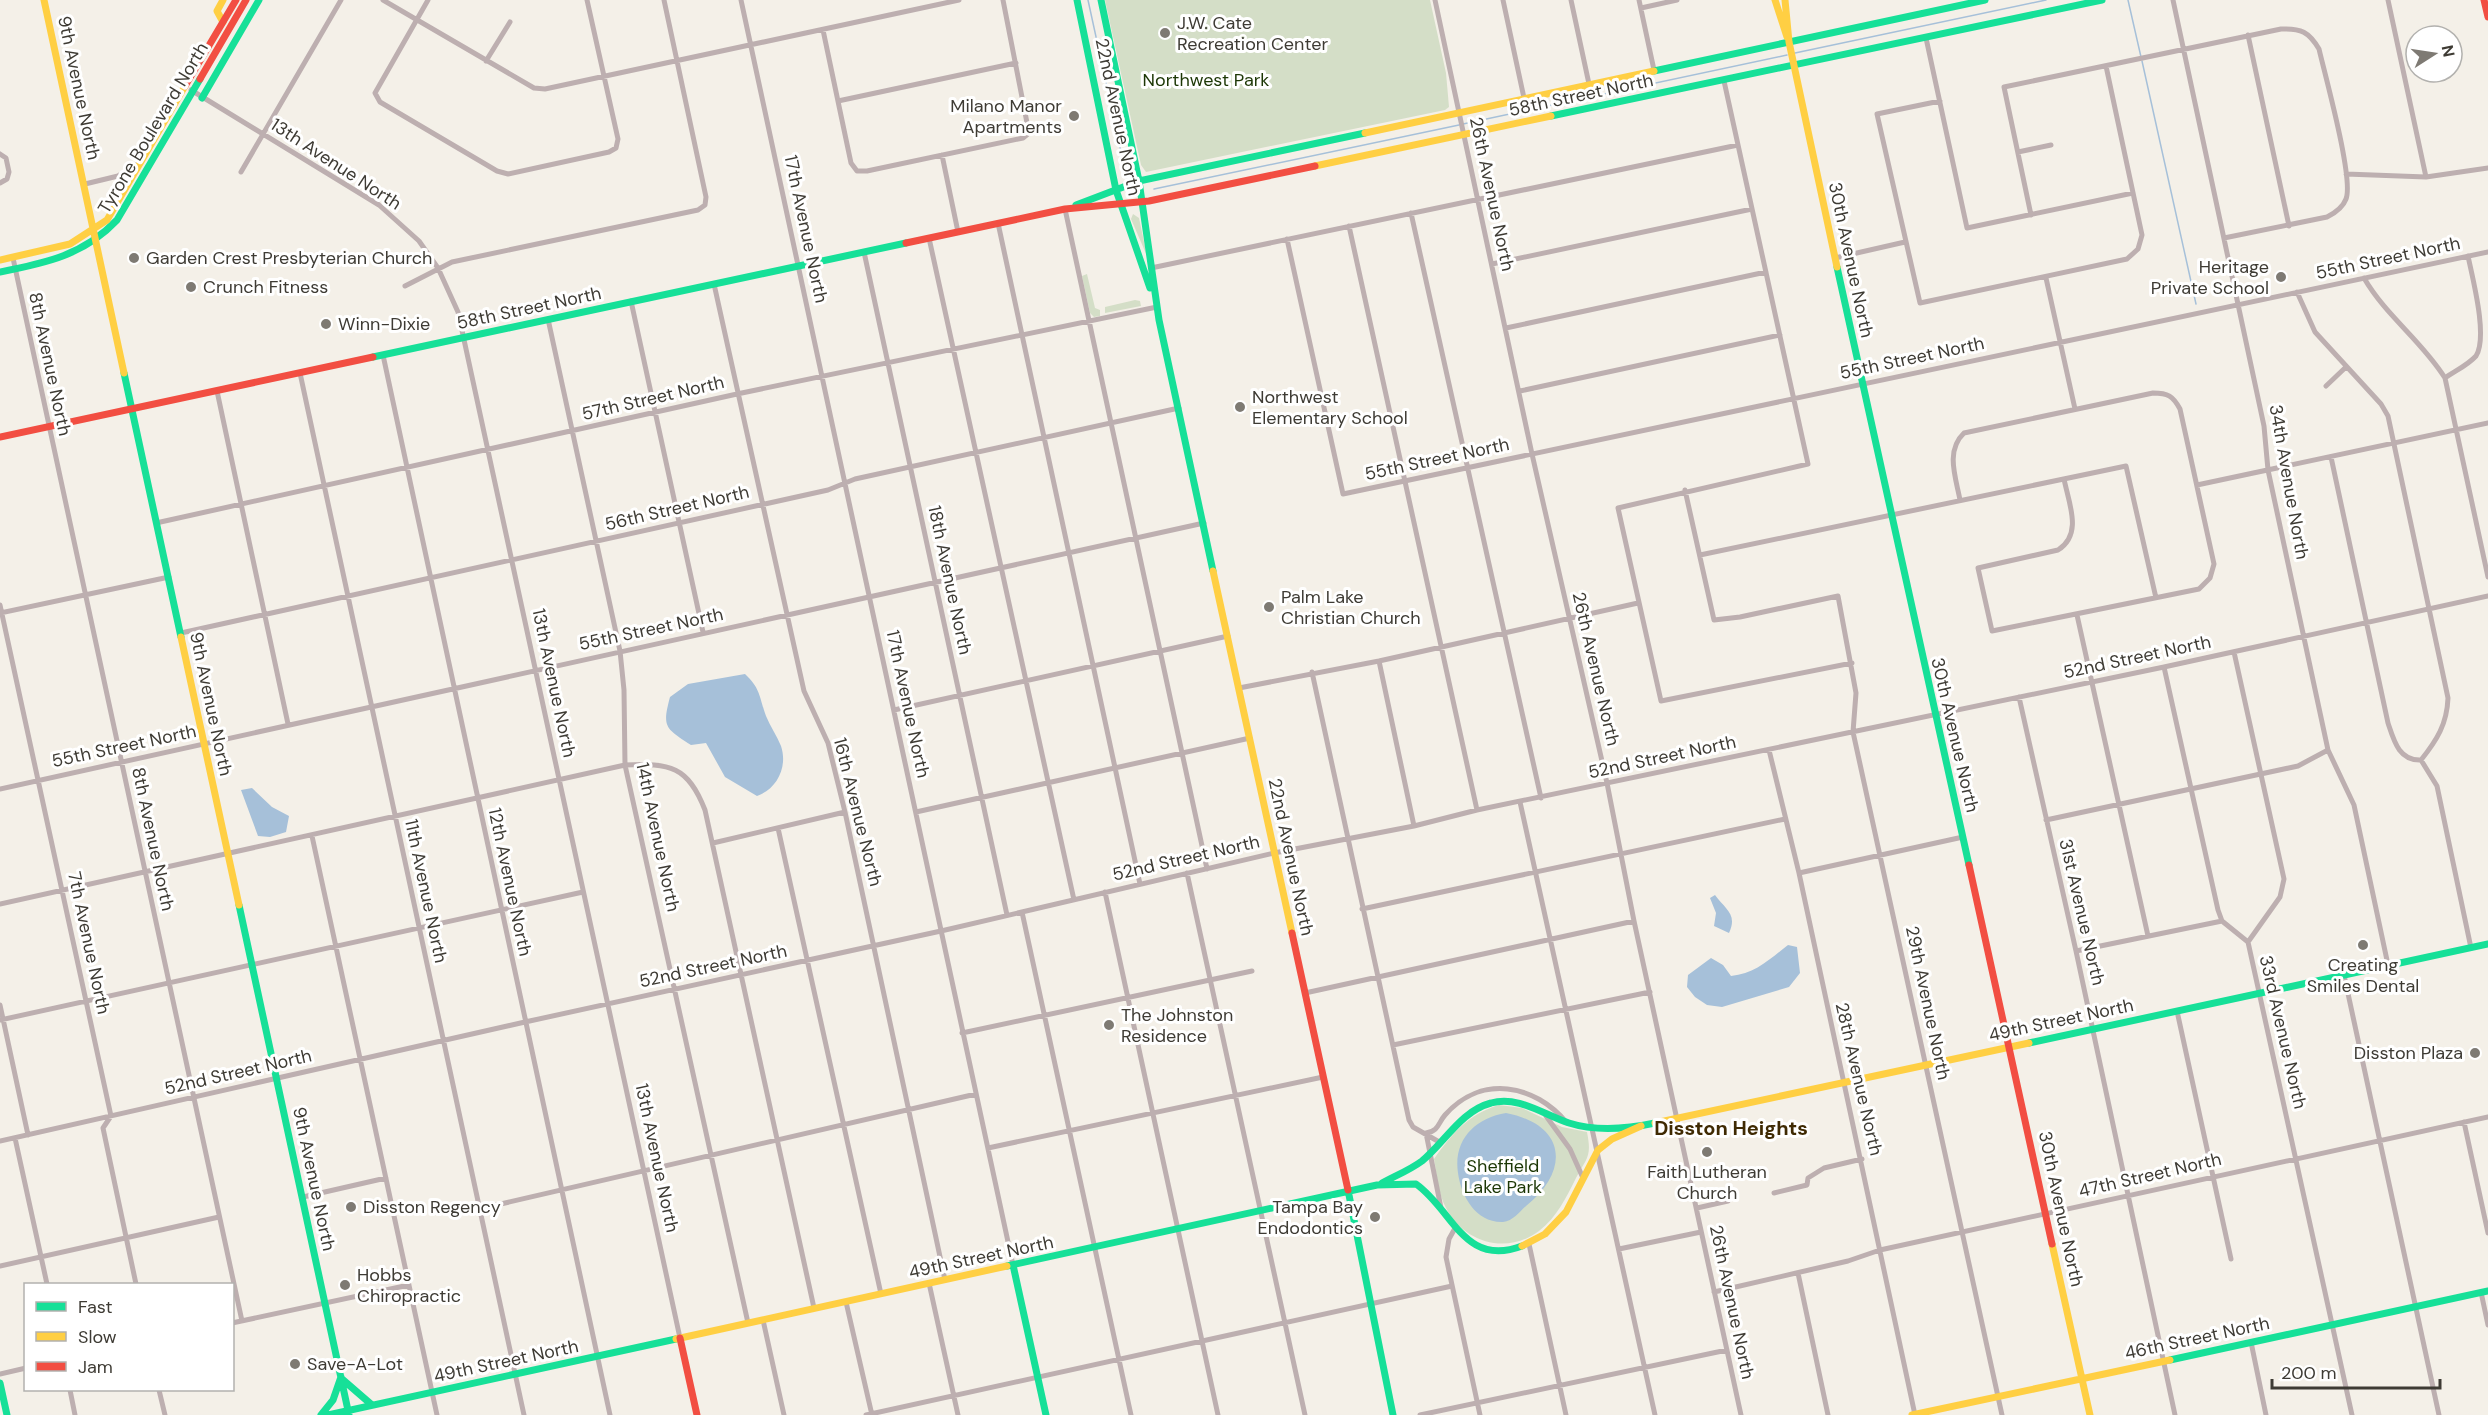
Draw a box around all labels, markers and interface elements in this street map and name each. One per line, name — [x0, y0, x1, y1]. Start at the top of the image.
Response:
place label: J.W. Cate Recreation Center — [1177, 11, 1328, 56]
street label: 9th Avenue North — [52, 14, 106, 162]
north arrow — [2404, 24, 2464, 84]
marker: J.W. Cate Recreation Center — [1158, 26, 1172, 40]
street label: 22nd Avenue North — [1090, 36, 1146, 198]
street label: Tyrone Boulevard North — [92, 38, 214, 218]
text: N — [2437, 43, 2460, 59]
park label: Northwest Park — [1143, 68, 1269, 92]
street label: 58th Street North — [1507, 68, 1655, 122]
place label: Milano Manor Apartments — [950, 94, 1062, 139]
marker: Milano Manor Apartments — [1067, 109, 1081, 123]
street label: 13th Avenue North — [266, 113, 406, 215]
street label: 26th Avenue North — [1464, 115, 1520, 273]
street label: 17th Avenue North — [779, 153, 833, 305]
street label: 30th Avenue North — [1823, 180, 1879, 340]
street label: 55th Street North — [2314, 231, 2462, 285]
place label: Garden Crest Presbyterian Church — [146, 246, 432, 270]
marker: Garden Crest Presbyterian Church — [127, 251, 141, 265]
place label: Heritage Private School — [2151, 255, 2269, 300]
marker: Heritage Private School — [2274, 270, 2288, 284]
place label: Crunch Fitness — [203, 275, 328, 299]
marker: Crunch Fitness — [184, 280, 198, 294]
street label: 58th Street North — [455, 281, 603, 335]
street label: 8th Avenue North — [23, 290, 77, 438]
place label: Winn-Dixie — [338, 312, 430, 336]
marker: Winn-Dixie — [319, 317, 333, 331]
street label: 55th Street North — [1838, 331, 1986, 385]
street label: 57th Street North — [579, 370, 727, 426]
place label: Northwest Elementary School — [1252, 385, 1408, 430]
marker: Northwest Elementary School — [1233, 400, 1247, 414]
street label: 34th Avenue North — [2264, 403, 2314, 561]
street label: 55th Street North — [1363, 432, 1511, 486]
street label: 56th Street North — [602, 480, 752, 536]
street label: 18th Avenue North — [922, 503, 978, 657]
place label: Palm Lake Christian Church — [1281, 585, 1421, 630]
street label: 26th Avenue North — [1567, 590, 1625, 748]
marker: Palm Lake Christian Church — [1262, 600, 1276, 614]
street label: 55th Street North — [577, 602, 725, 656]
street label: 13th Avenue North — [527, 606, 581, 760]
street label: 17th Avenue North — [881, 628, 935, 780]
street label: 9th Avenue North — [184, 630, 238, 778]
street label: 52nd Street North — [2061, 630, 2213, 684]
street label: 30th Avenue North — [1926, 655, 1984, 815]
street label: 55th Street North — [50, 719, 198, 773]
street label: 52nd Street North — [1586, 730, 1738, 784]
street label: 16th Avenue North — [828, 735, 888, 889]
street label: 14th Avenue North — [630, 760, 686, 914]
street label: 8th Avenue North — [126, 765, 180, 913]
street label: 22nd Avenue North — [1263, 776, 1319, 938]
street label: 12th Avenue North — [483, 806, 537, 958]
street label: 11th Avenue North — [399, 817, 453, 965]
street label: 52nd Street North — [1110, 829, 1262, 887]
street label: 31st Avenue North — [2053, 836, 2111, 988]
street label: 7th Avenue North — [62, 870, 116, 1016]
street label: 29th Avenue North — [1900, 924, 1956, 1082]
marker: Creating Smiles Dental — [2356, 938, 2370, 952]
street label: 52nd Street North — [637, 939, 789, 993]
street label: 33rd Avenue North — [2254, 953, 2312, 1111]
place label: Creating Smiles Dental — [2307, 953, 2419, 998]
street label: 49th Street North — [1986, 993, 2136, 1047]
street label: 28th Avenue North — [1830, 1000, 1888, 1158]
place label: The Johnston Residence — [1121, 1003, 1233, 1048]
marker: The Johnston Residence — [1102, 1018, 1116, 1032]
place label: Disston Plaza — [2354, 1041, 2463, 1065]
street label: 52nd Street North — [162, 1043, 314, 1101]
marker: Disston Plaza — [2468, 1046, 2482, 1060]
street label: 13th Avenue North — [630, 1081, 684, 1235]
street label: 9th Avenue North — [287, 1105, 341, 1253]
district label: Disston Heights — [1654, 1115, 1808, 1141]
street label: 30th Avenue North — [2033, 1129, 2089, 1289]
marker: Faith Lutheran Church — [1700, 1145, 1714, 1159]
street label: 47th Street North — [2076, 1147, 2224, 1203]
park label: Sheffield Lake Park — [1464, 1154, 1542, 1199]
place label: Faith Lutheran Church — [1647, 1160, 1767, 1205]
place label: Disston Regency — [363, 1195, 501, 1219]
place label: Tampa Bay Endodontics — [1258, 1195, 1363, 1240]
marker: Disston Regency — [344, 1200, 358, 1214]
marker: Tampa Bay Endodontics — [1368, 1210, 1382, 1224]
street label: 26th Avenue North — [1704, 1223, 1760, 1381]
street label: 49th Street North — [906, 1230, 1056, 1284]
place label: Hobbs Chiropractic — [357, 1263, 461, 1308]
marker: Hobbs Chiropractic — [338, 1278, 352, 1292]
legend — [24, 1283, 234, 1391]
text: Fast — [78, 1295, 113, 1319]
street label: 46th Street North — [2122, 1311, 2272, 1365]
text: Slow — [78, 1325, 117, 1349]
street label: 49th Street North — [431, 1334, 581, 1388]
place label: Save-A-Lot — [307, 1352, 403, 1376]
scale bar — [2272, 1352, 2440, 1390]
text: Jam — [78, 1355, 113, 1379]
marker: Save-A-Lot — [288, 1357, 302, 1371]
text: 200 m — [2281, 1361, 2337, 1385]

